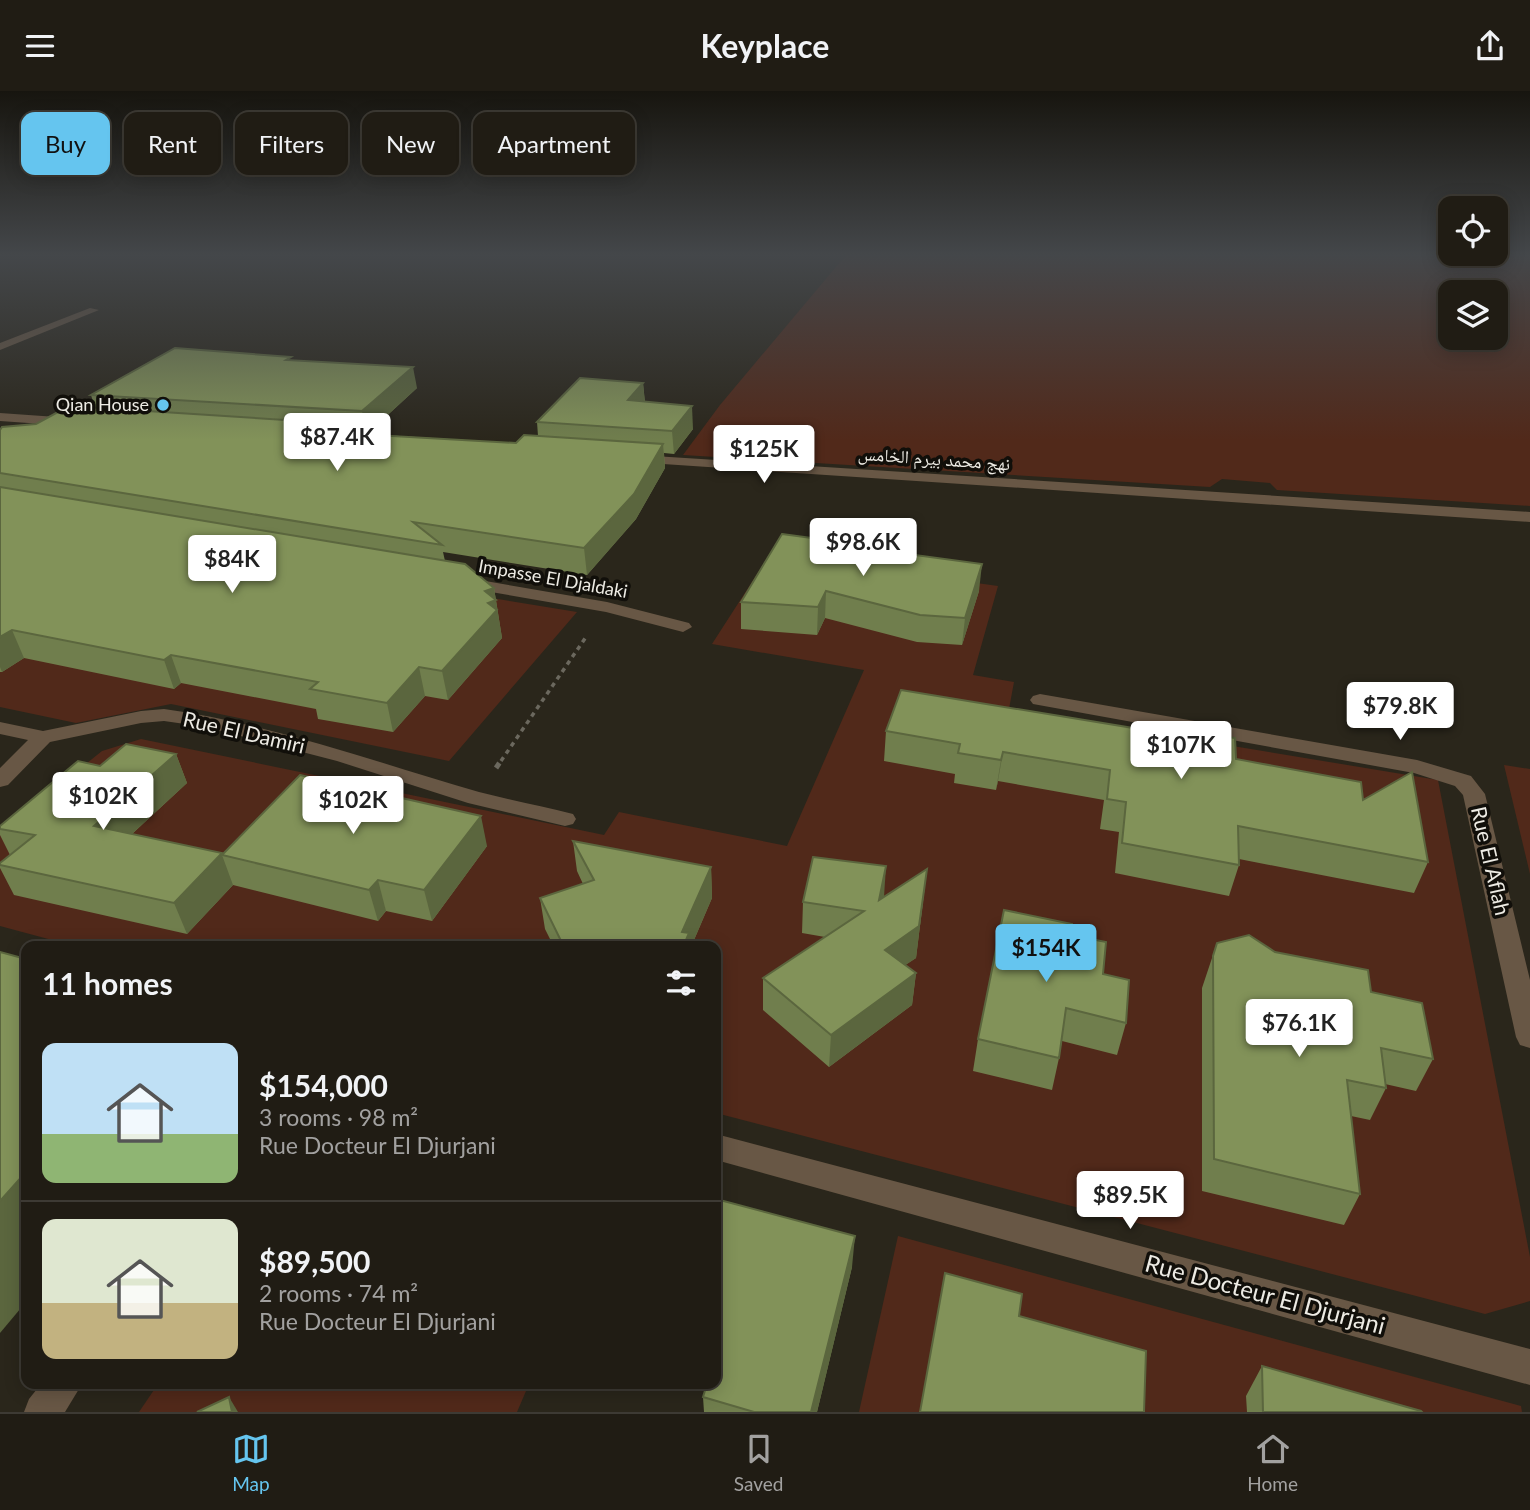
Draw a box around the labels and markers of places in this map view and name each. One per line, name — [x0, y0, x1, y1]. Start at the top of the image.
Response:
place label: Qian House — [56, 393, 149, 415]
marker: Qian House — [155, 397, 171, 413]
pin: $87.4K — [280, 413, 394, 473]
pin: $125K — [715, 425, 813, 485]
pin: $98.6K — [806, 519, 920, 578]
pin: $84K — [191, 535, 273, 595]
pin: $79.8K — [1343, 683, 1457, 742]
pin: $107K — [1132, 721, 1230, 781]
pin: $102K — [54, 773, 152, 832]
pin: $102K — [304, 777, 402, 836]
pin: $154K — [997, 925, 1095, 984]
pin: $76.1K — [1242, 999, 1356, 1059]
pin: $89.5K — [1073, 1171, 1187, 1231]

